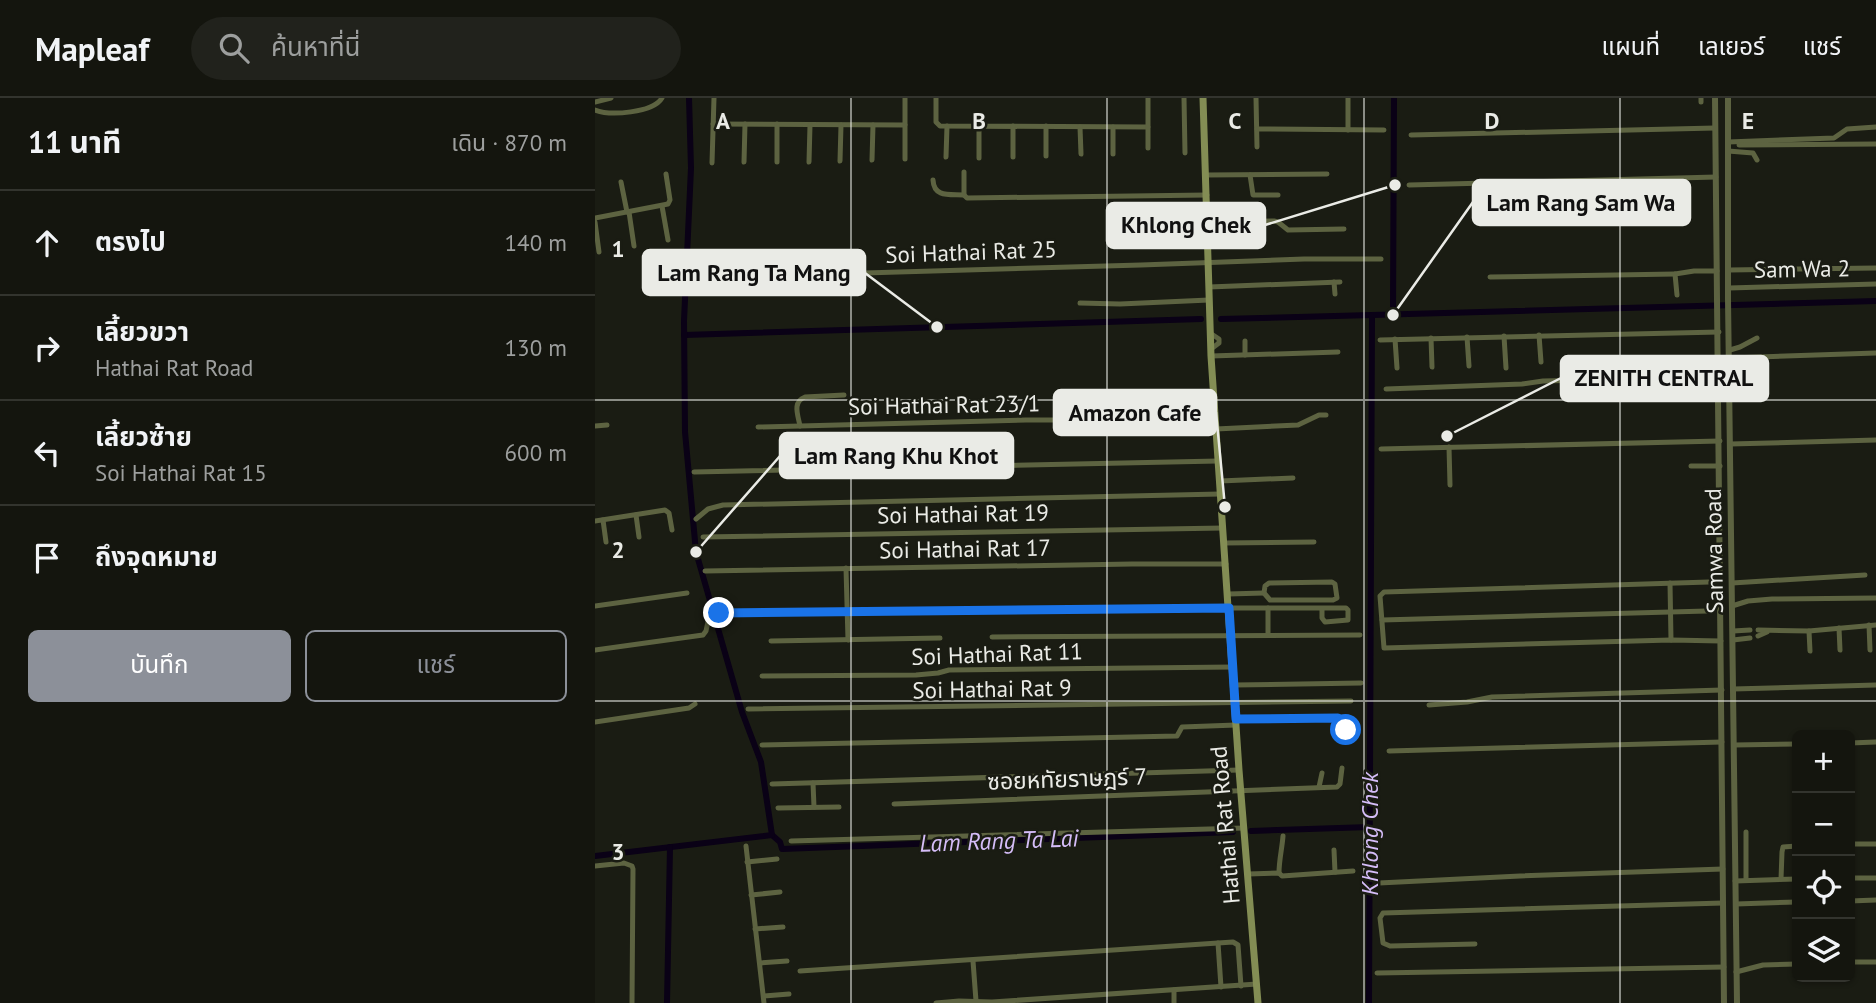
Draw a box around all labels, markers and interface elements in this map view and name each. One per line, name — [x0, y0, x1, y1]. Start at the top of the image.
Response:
search box — [191, 17, 681, 80]
text: Mapleaf — [35, 27, 149, 70]
icon: search — [215, 29, 253, 67]
text: ค้นหาที่นี่ — [271, 30, 361, 63]
text: แผนที่ — [1602, 31, 1660, 62]
text: เลเยอร์ — [1698, 31, 1765, 62]
text: แชร์ — [1803, 31, 1841, 62]
text: A — [716, 106, 730, 135]
text: B — [972, 106, 986, 135]
text: C — [1229, 106, 1242, 135]
text: D — [1485, 106, 1499, 135]
text: E — [1742, 106, 1754, 135]
text: 11 นาที — [28, 122, 121, 161]
text: เดิน · 870 m — [451, 128, 567, 157]
callout: Lam Rang Sam Wa — [1473, 180, 1690, 225]
text: Lam Rang Sam Wa — [1487, 187, 1675, 218]
callout: Khlong Chek — [1107, 203, 1265, 248]
text: Khlong Chek — [1121, 209, 1251, 240]
icon: ahead — [28, 224, 66, 262]
text: ตรงไป — [95, 225, 166, 258]
text: 140 m — [505, 228, 567, 257]
text: 1 — [611, 234, 625, 263]
street label: Soi Hathai Rat 25 — [885, 234, 1057, 269]
callout: Lam Rang Ta Mang — [643, 250, 865, 295]
street label: Sam Wa 2 — [1754, 253, 1850, 284]
text: Lam Rang Ta Mang — [657, 257, 851, 288]
text: เลี้ยวขวา — [95, 315, 189, 348]
icon: right — [28, 329, 66, 367]
text: 130 m — [505, 333, 567, 362]
text: Hathai Rat Road — [95, 353, 253, 382]
callout: ZENITH CENTRAL — [1561, 356, 1768, 401]
text: ZENITH CENTRAL — [1575, 362, 1754, 393]
street label: Soi Hathai Rat 23/1 — [848, 388, 1040, 421]
callout: Amazon Cafe — [1054, 390, 1216, 435]
text: Amazon Cafe — [1068, 397, 1202, 428]
text: เลี้ยวซ้าย — [95, 420, 192, 453]
callout: Lam Rang Khu Khot — [780, 433, 1013, 478]
icon: left — [28, 434, 66, 472]
text: 600 m — [505, 438, 567, 467]
text: Lam Rang Khu Khot — [794, 440, 999, 471]
text: Soi Hathai Rat 15 — [95, 458, 267, 487]
street label: Samwa Road — [1698, 488, 1729, 614]
street label: Soi Hathai Rat 19 — [877, 498, 1049, 529]
street label: Soi Hathai Rat 17 — [879, 533, 1051, 564]
text: 2 — [611, 535, 625, 564]
icon: arrive — [28, 539, 66, 577]
text: ถึงจุดหมาย — [95, 540, 218, 573]
route end — [703, 597, 734, 628]
button: บันทึก — [28, 630, 291, 702]
button: แชร์ — [305, 630, 567, 702]
street label: Soi Hathai Rat 11 — [911, 636, 1083, 671]
street label: Soi Hathai Rat 9 — [912, 673, 1072, 704]
route start — [1330, 714, 1361, 745]
map controls — [1792, 730, 1855, 982]
button: + — [1792, 730, 1855, 793]
street label: Hathai Rat Road — [1203, 745, 1246, 905]
street label: ซอยหทัยราษฎร์ 7 — [987, 761, 1147, 796]
water label: Khlong Chek — [1354, 771, 1385, 896]
button: − — [1792, 793, 1855, 856]
water label: Lam Rang Ta Lai — [919, 822, 1080, 859]
text: 3 — [611, 837, 625, 866]
button: locate — [1792, 856, 1855, 919]
button: layers — [1792, 919, 1855, 982]

